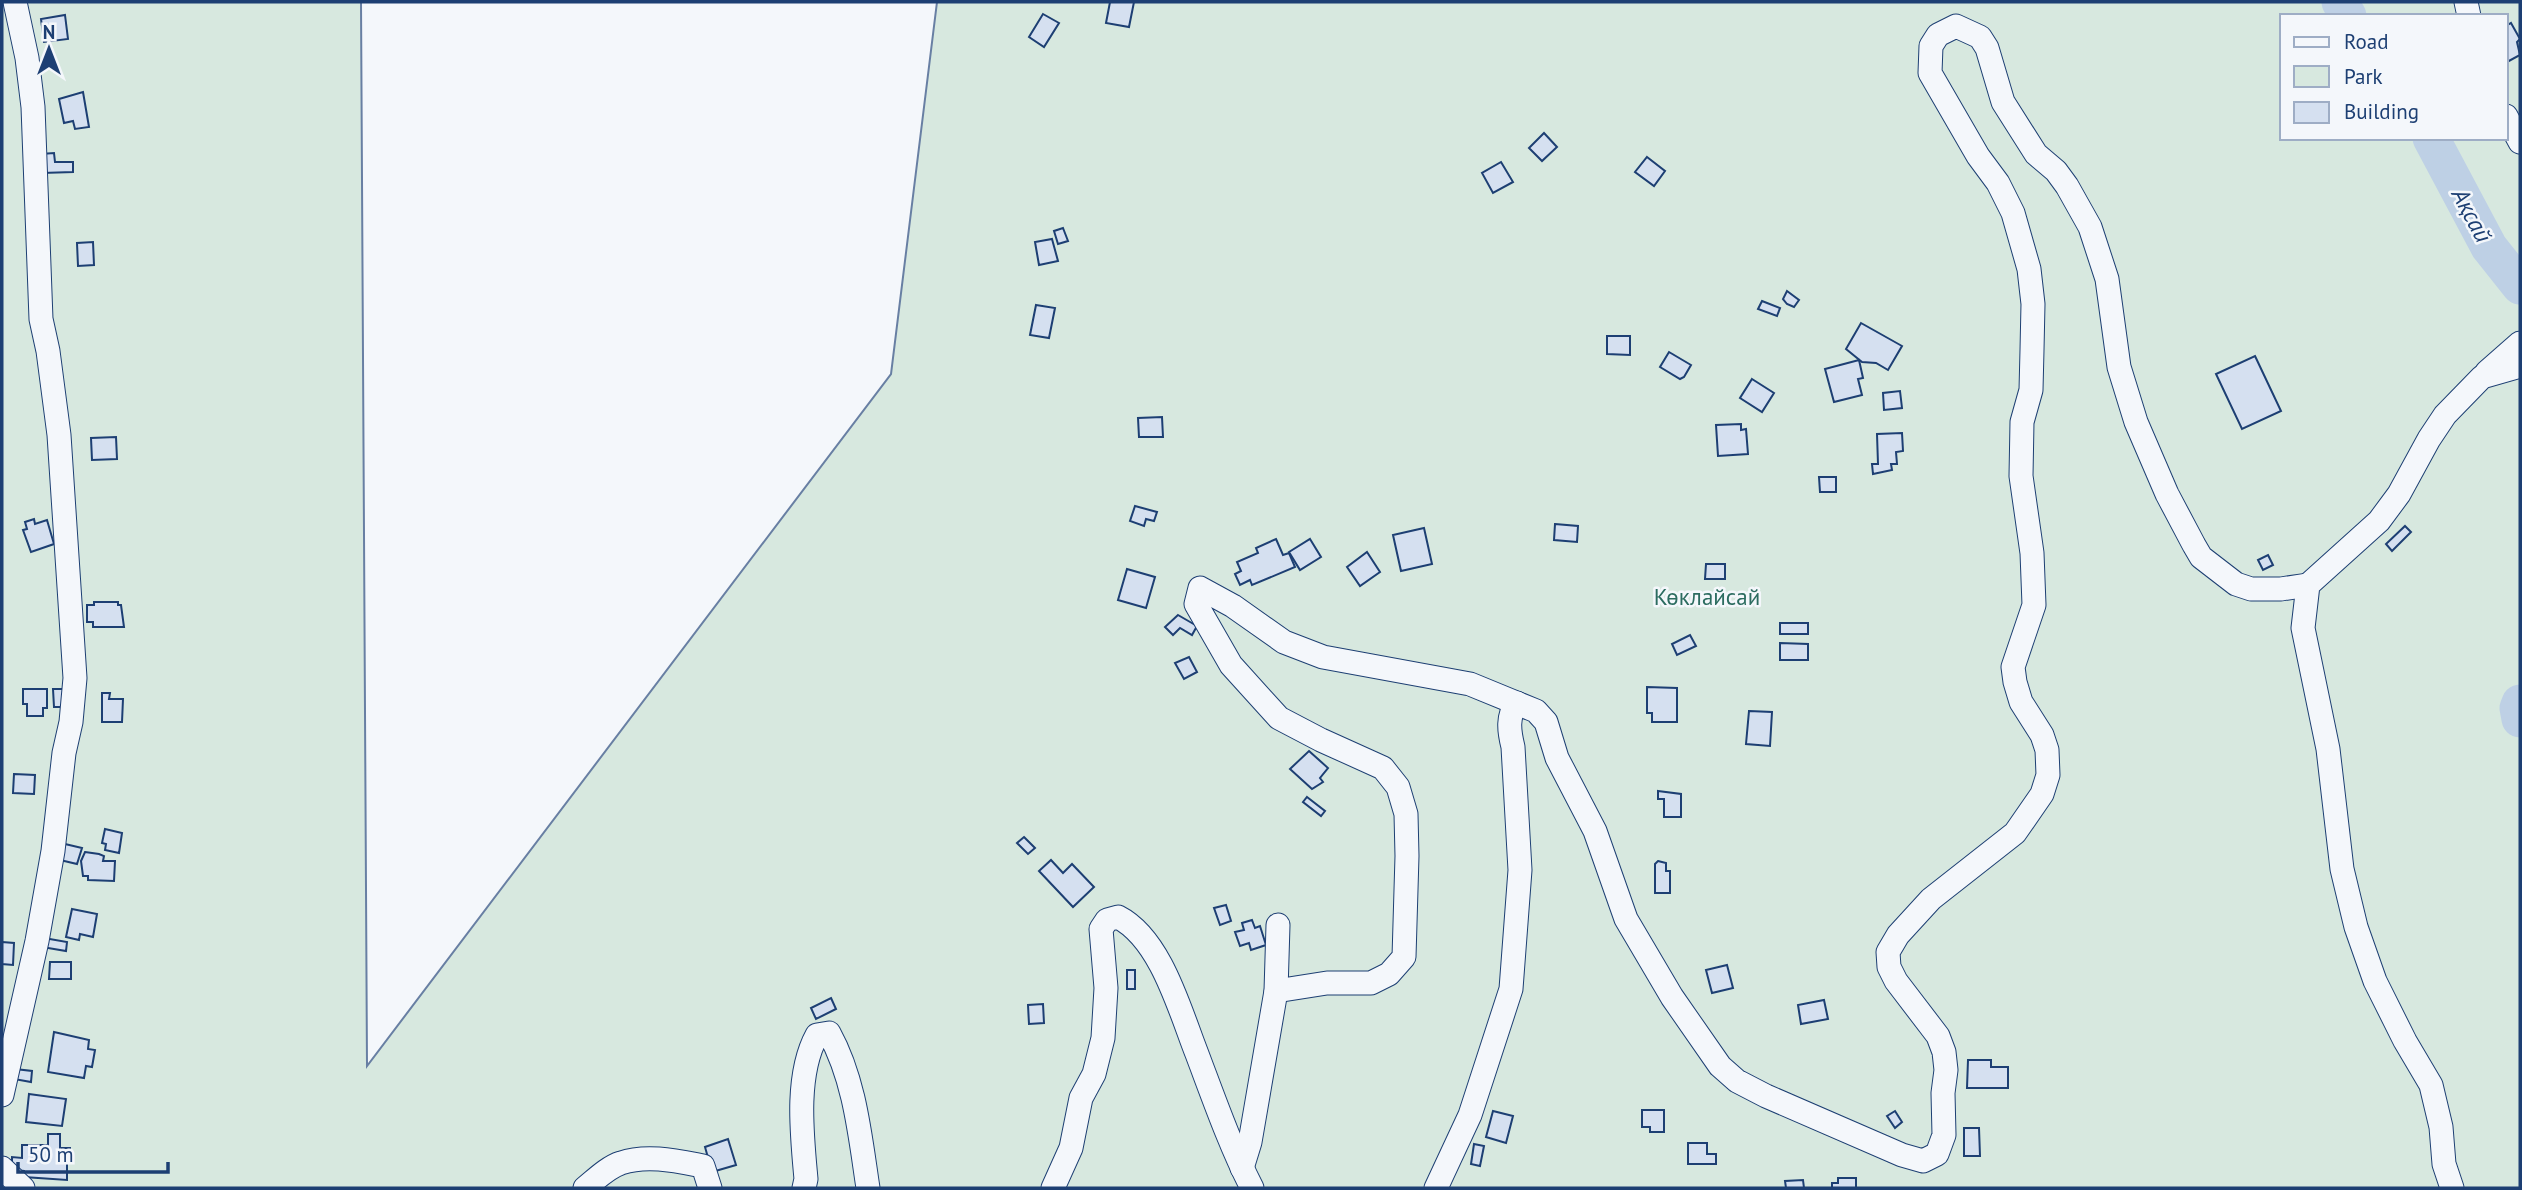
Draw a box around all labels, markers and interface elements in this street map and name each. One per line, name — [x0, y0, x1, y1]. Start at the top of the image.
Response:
north arrow — [14, 14, 84, 84]
legend — [2280, 14, 2508, 140]
text: N — [43, 20, 55, 44]
text: Road — [2344, 28, 2388, 55]
text: Park — [2344, 63, 2383, 90]
text: Building — [2344, 98, 2419, 125]
water label: Ақсай — [2444, 182, 2499, 248]
park label: Көклайсай — [1654, 582, 1760, 611]
scale bar — [18, 1130, 168, 1174]
text: 50 m — [28, 1141, 74, 1168]

